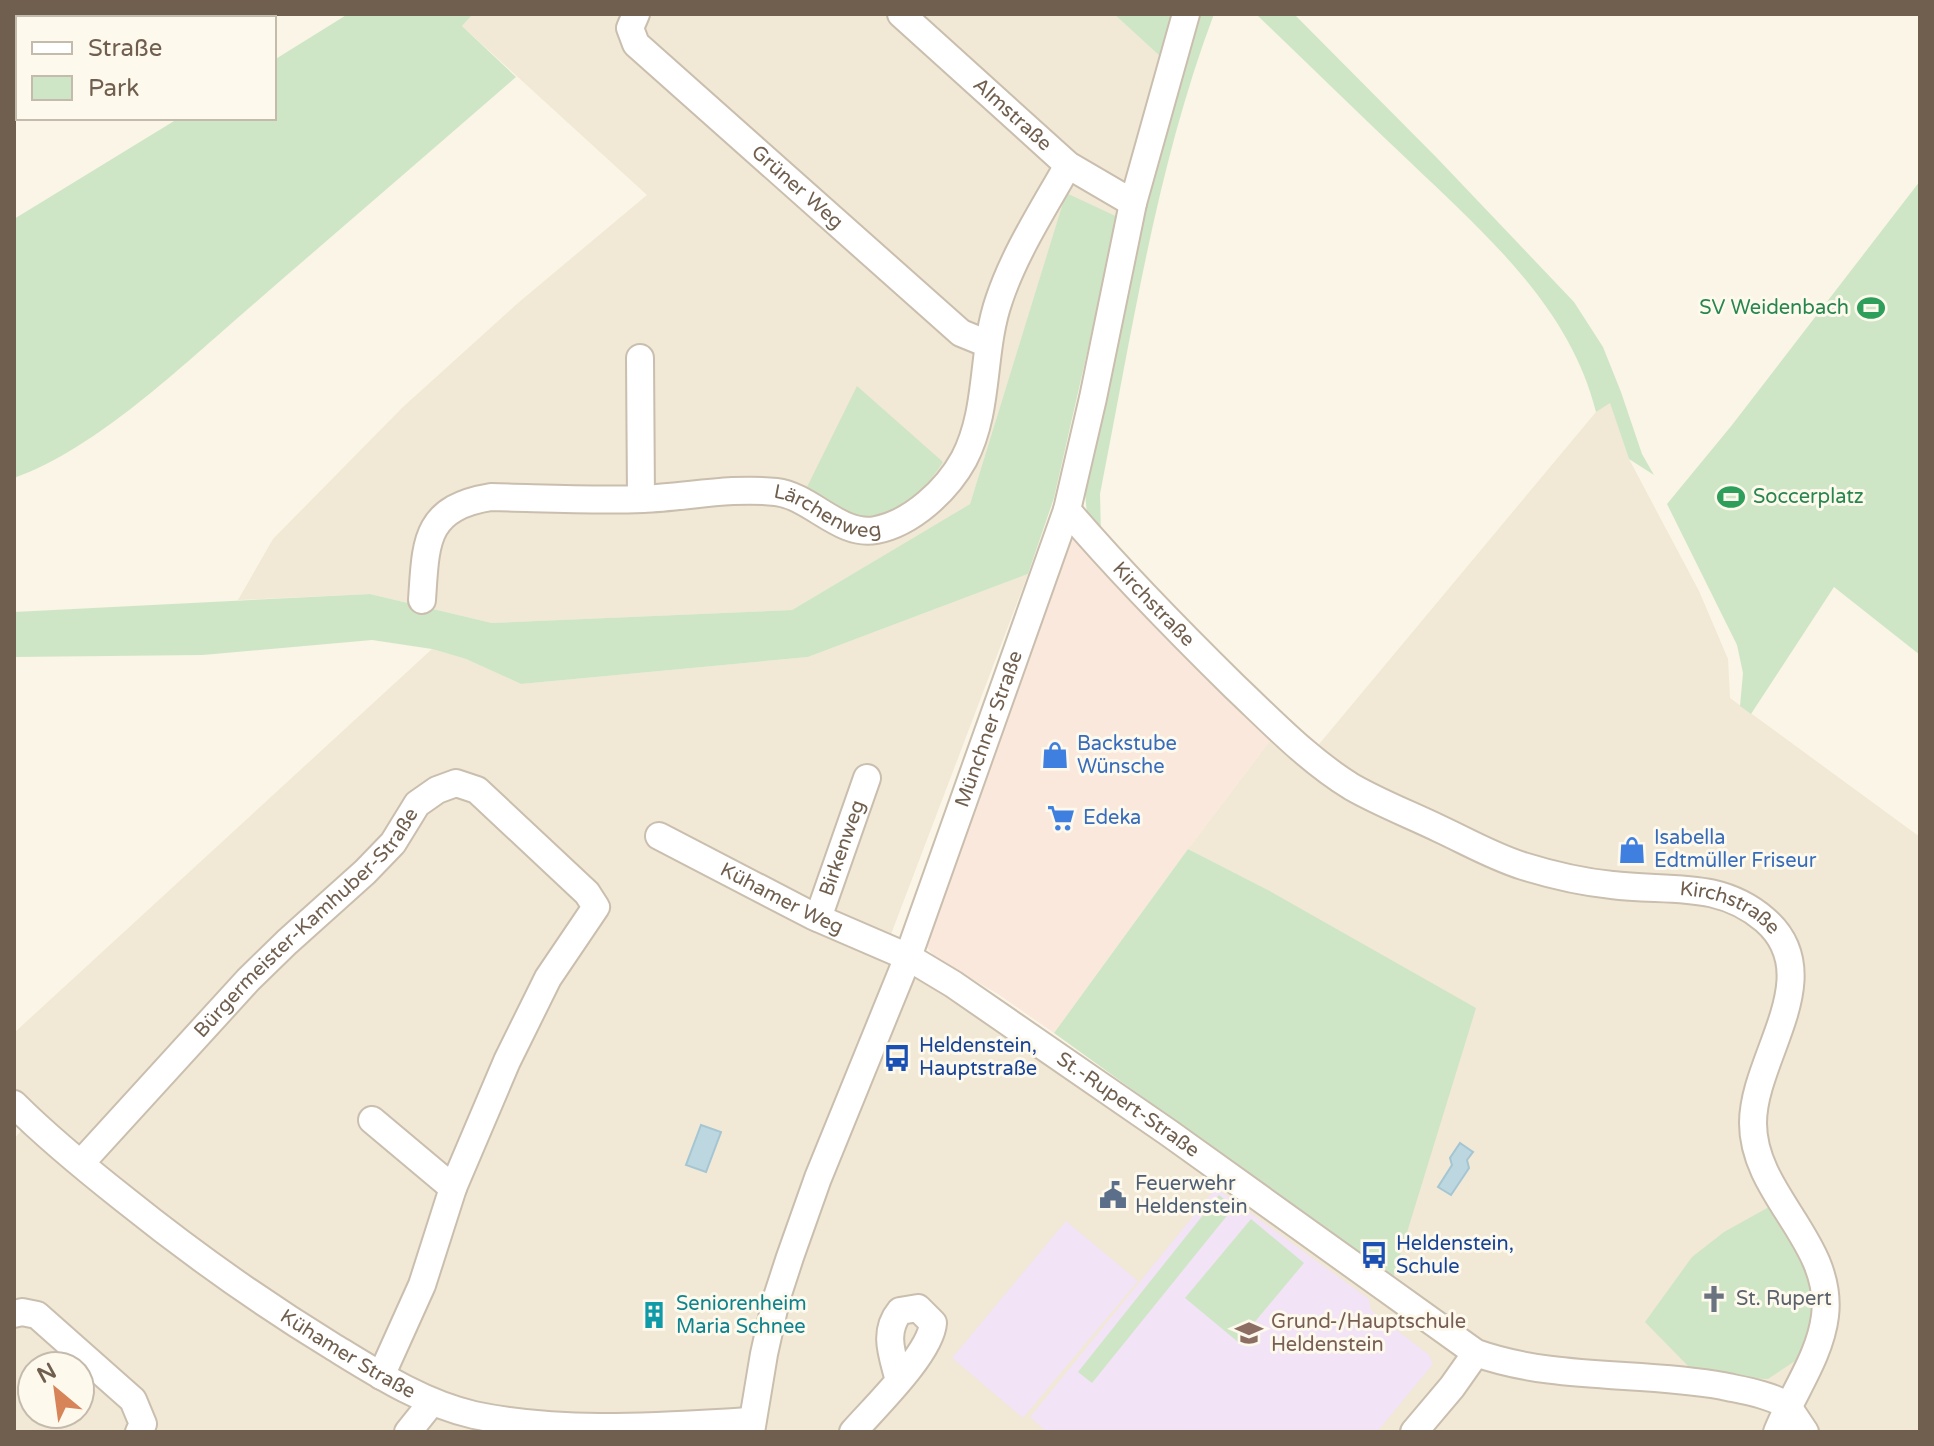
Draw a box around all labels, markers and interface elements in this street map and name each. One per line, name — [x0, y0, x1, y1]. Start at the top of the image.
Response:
legend — [16, 16, 276, 120]
text: Straße — [88, 34, 162, 63]
street label: Almstraße — [968, 73, 1057, 156]
text: Park — [88, 74, 139, 103]
street label: Grüner Weg — [746, 140, 848, 234]
sports icon: SV Weidenbach — [1856, 293, 1886, 323]
place label: SV Weidenbach — [1699, 296, 1849, 320]
street label: Lärchenweg — [772, 480, 883, 543]
sports icon: Soccerplatz — [1716, 482, 1746, 512]
place label: Soccerplatz — [1753, 485, 1864, 509]
street label: Kirchstraße — [1107, 557, 1200, 652]
street label: Münchner Straße — [950, 647, 1028, 811]
place label: Backstube Wünsche — [1077, 732, 1177, 779]
shop icon: Backstube Wünsche — [1040, 740, 1070, 770]
street label: Birkenweg — [815, 797, 870, 899]
supermarket icon: Edeka — [1046, 803, 1076, 833]
street label: Bürgermeister-Kamhuber-Straße — [189, 804, 424, 1043]
place label: Edeka — [1083, 806, 1141, 830]
place label: Isabella Edtmüller Friseur — [1654, 826, 1817, 873]
shop icon: Isabella Edtmüller Friseur — [1617, 835, 1647, 865]
street label: Kühamer Weg — [716, 858, 847, 940]
street label: Kirchstraße — [1679, 877, 1785, 939]
place label: Heldenstein, Hauptstraße — [919, 1034, 1037, 1081]
bus stop icon: Heldenstein, Hauptstraße — [882, 1043, 912, 1073]
street label: St.-Rupert-Straße — [1052, 1047, 1204, 1163]
place label: Feuerwehr Heldenstein — [1135, 1172, 1248, 1219]
public building icon: Feuerwehr Heldenstein — [1098, 1180, 1128, 1210]
place label: Heldenstein, Schule — [1396, 1232, 1514, 1279]
bus stop icon: Heldenstein, Schule — [1359, 1240, 1389, 1270]
church icon: St. Rupert — [1699, 1284, 1729, 1314]
place label: St. Rupert — [1736, 1287, 1832, 1311]
place label: Seniorenheim Maria Schnee — [676, 1292, 807, 1339]
building icon: Seniorenheim Maria Schnee — [639, 1300, 669, 1330]
street label: Kühamer Straße — [276, 1304, 419, 1404]
place label: Grund-/Hauptschule Heldenstein — [1271, 1310, 1466, 1357]
school or university icon: Grund-/Hauptschule Heldenstein — [1234, 1318, 1264, 1348]
north arrow — [16, 1350, 96, 1430]
text: N — [33, 1358, 61, 1389]

